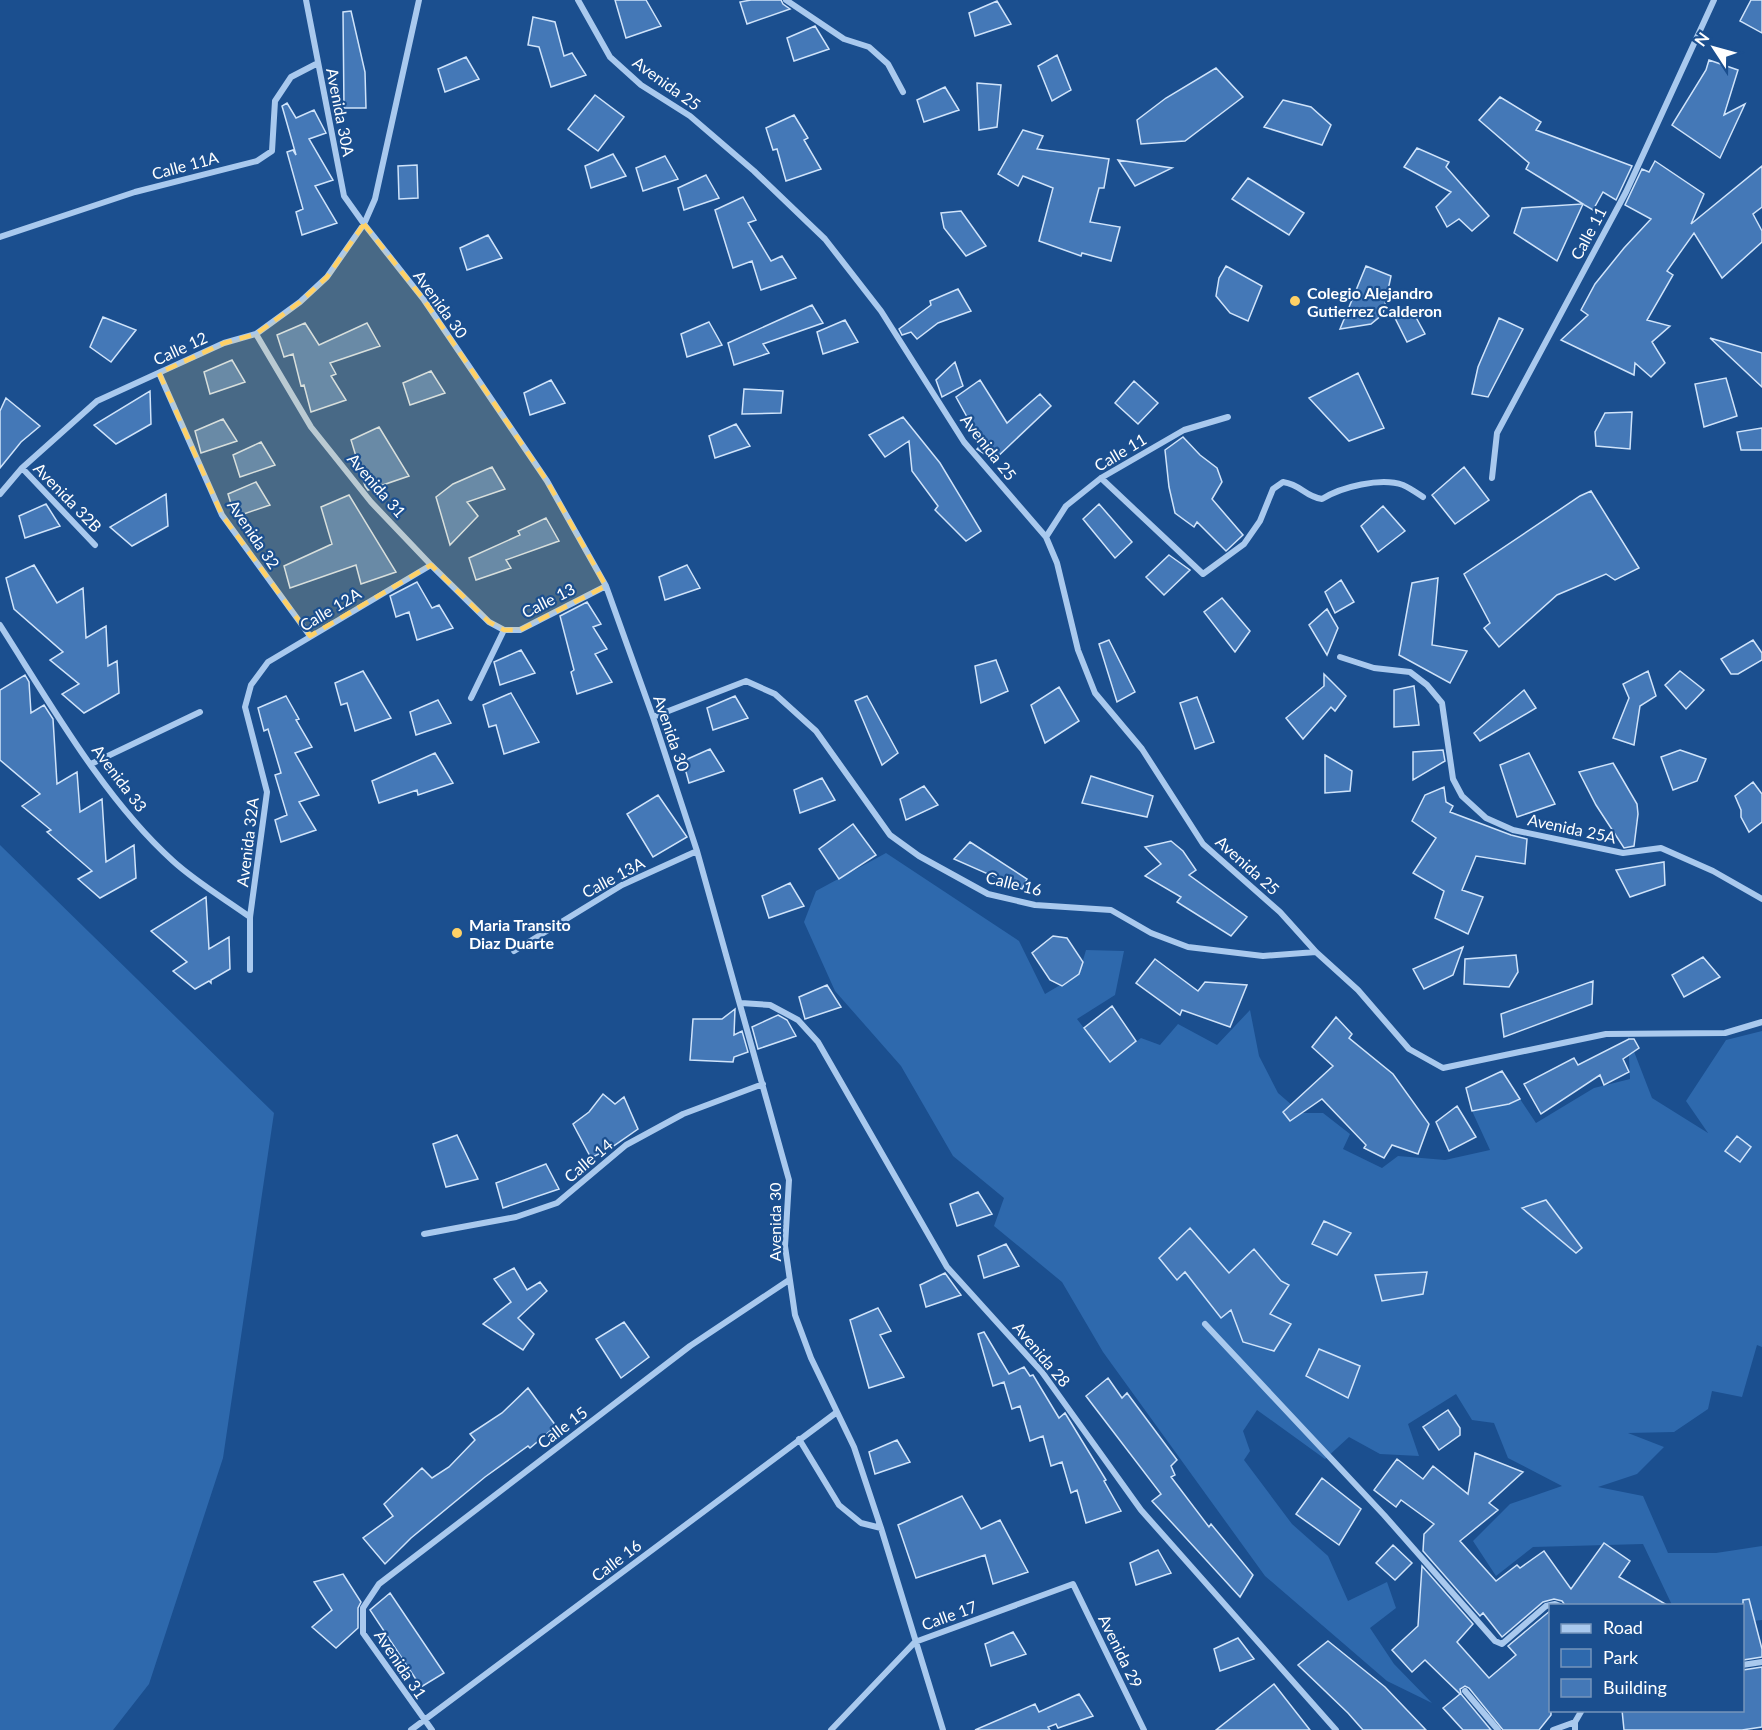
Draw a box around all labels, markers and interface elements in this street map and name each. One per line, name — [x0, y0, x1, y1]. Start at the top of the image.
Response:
north arrow — [1684, 18, 1744, 78]
text: N — [1690, 28, 1713, 49]
street label: Avenida 25 — [629, 52, 705, 114]
street label: Avenida 30A — [323, 66, 359, 158]
street label: Calle 11A — [150, 147, 221, 183]
street label: Calle 11 — [1566, 203, 1610, 263]
street label: Avenida 30 — [410, 266, 472, 342]
place label: Colegio Alejandro Gutierrez Calderon — [1307, 283, 1442, 320]
marker: Colegio Alejandro Gutierrez Calderon — [1288, 294, 1302, 308]
street label: Calle 12 — [150, 327, 210, 369]
street label: Avenida 25 — [957, 410, 1021, 484]
street label: Calle 11 — [1091, 429, 1149, 475]
street label: Avenida 31 — [344, 449, 410, 521]
street label: Avenida 32B — [30, 458, 106, 536]
street label: Avenida 32 — [224, 496, 284, 572]
street label: Calle 13 — [518, 579, 578, 621]
street label: Calle 12A — [296, 583, 364, 635]
street label: Avenida 30 — [650, 693, 694, 773]
street label: Avenida 33 — [89, 741, 151, 815]
street label: Avenida 32A — [232, 796, 262, 888]
street label: Avenida 25A — [1526, 809, 1618, 847]
street label: Avenida 25 — [1212, 832, 1284, 898]
street label: Calle 13A — [578, 853, 648, 901]
street label: Calle 16 — [984, 867, 1044, 899]
place label: Maria Transito Diaz Duarte — [469, 915, 571, 952]
marker: Maria Transito Diaz Duarte — [450, 926, 464, 940]
street label: Calle 14 — [560, 1134, 616, 1186]
street label: Avenida 30 — [765, 1182, 784, 1262]
street label: Avenida 28 — [1009, 1318, 1075, 1390]
street label: Calle 15 — [533, 1402, 591, 1452]
street label: Calle 16 — [587, 1535, 645, 1585]
street label: Calle 17 — [919, 1596, 979, 1634]
legend — [1549, 1604, 1744, 1712]
street label: Avenida 29 — [1095, 1611, 1147, 1691]
text: Road — [1603, 1616, 1643, 1638]
street label: Avenida 31 — [371, 1626, 431, 1702]
text: Park — [1603, 1646, 1639, 1668]
text: Building — [1603, 1676, 1667, 1698]

